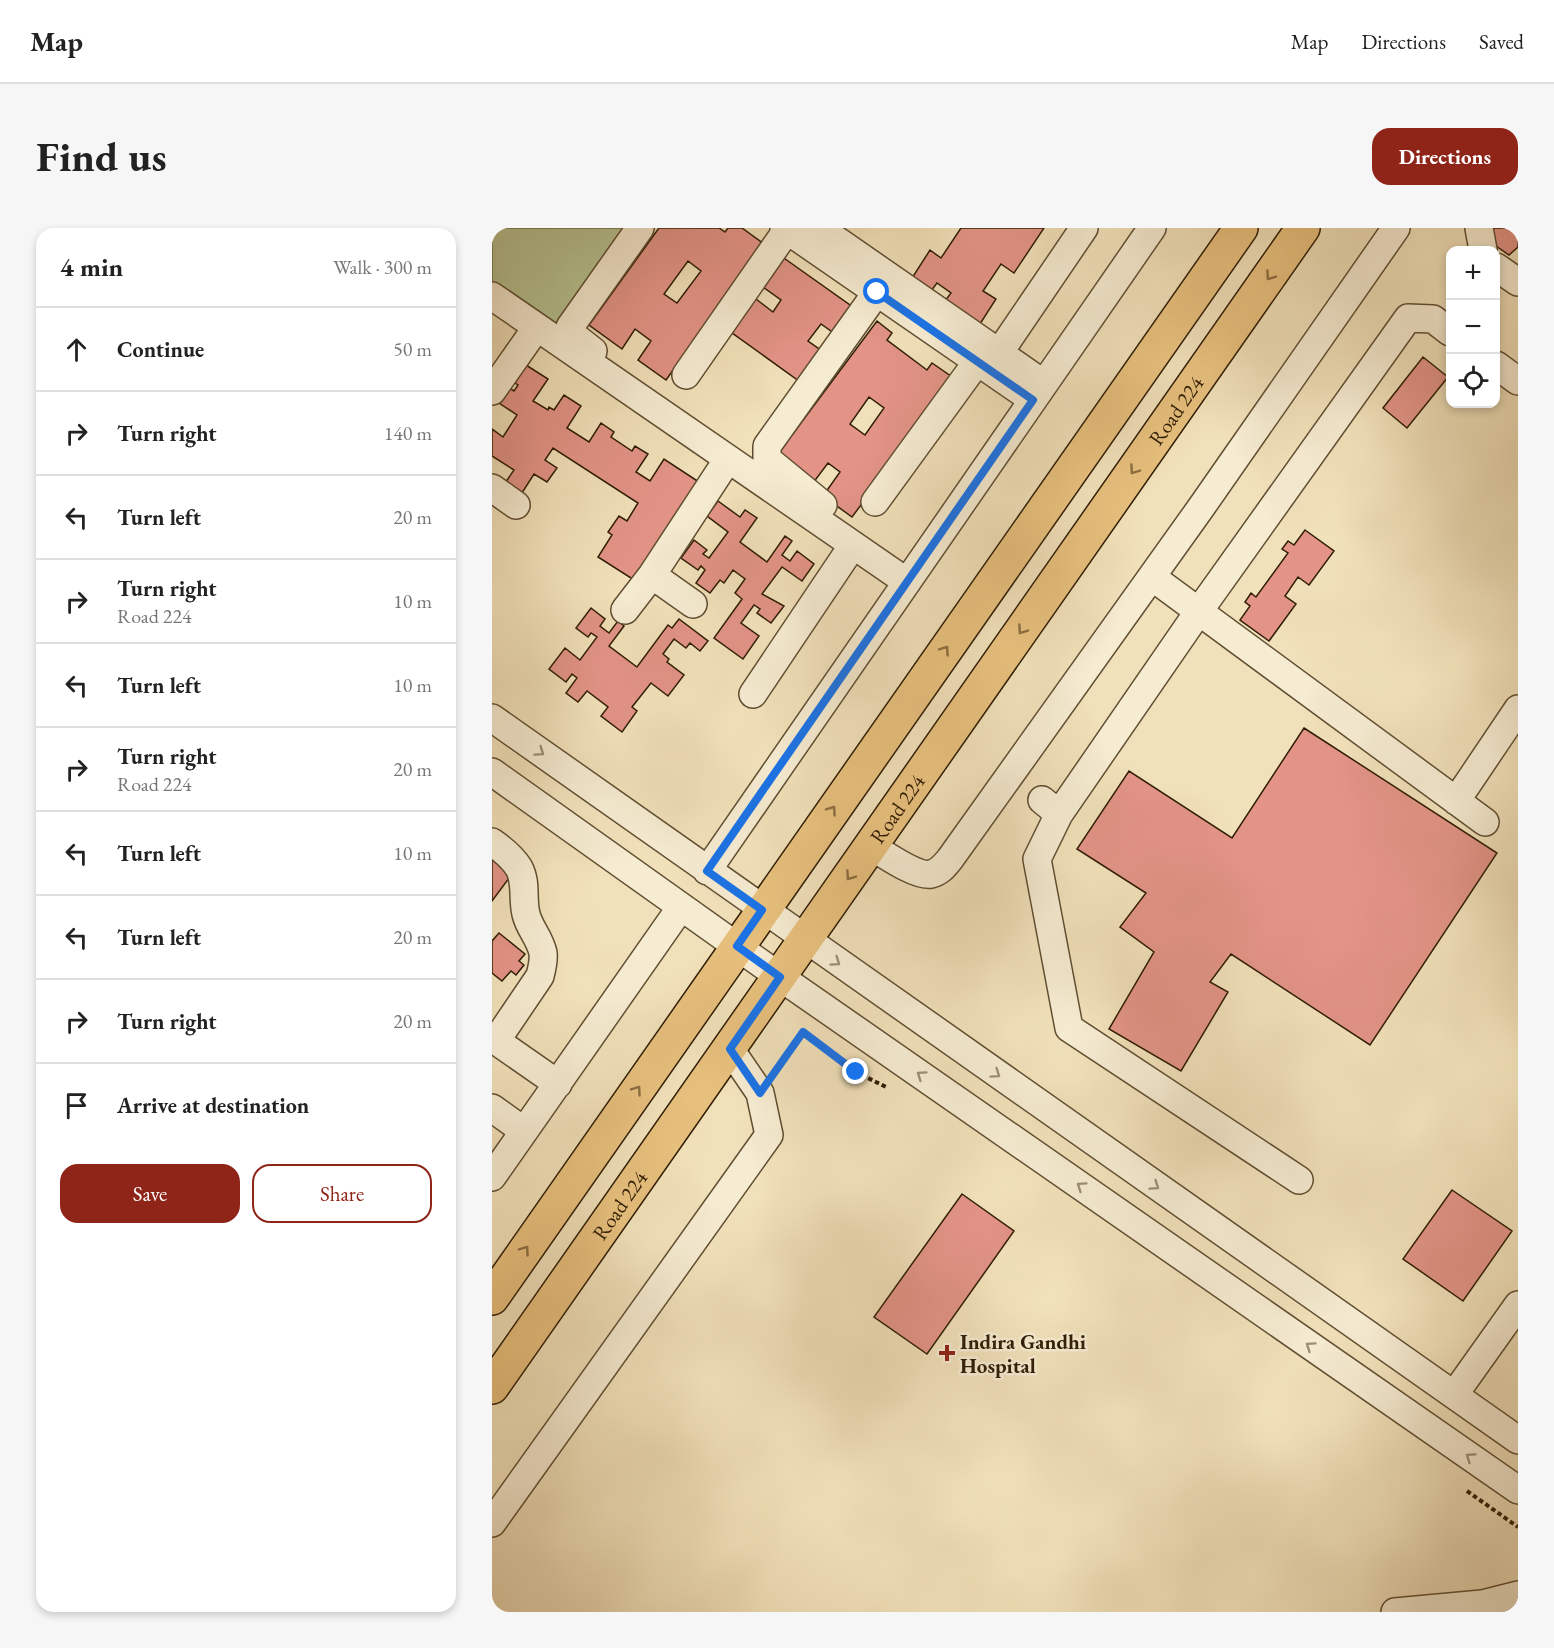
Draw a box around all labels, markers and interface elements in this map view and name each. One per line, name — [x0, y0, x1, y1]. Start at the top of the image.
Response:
text: Map — [30, 23, 83, 59]
text: Map — [1291, 28, 1328, 55]
text: Directions — [1361, 28, 1446, 55]
text: Saved — [1479, 28, 1524, 55]
button: Directions — [1372, 128, 1518, 185]
text: Find us — [36, 129, 167, 184]
map controls — [1446, 246, 1500, 408]
button: + — [1446, 246, 1500, 300]
text: 4 min — [60, 250, 123, 284]
text: Walk · 300 m — [333, 254, 432, 280]
one-way arrow — [1266, 269, 1277, 280]
route start — [863, 278, 889, 304]
button: − — [1446, 300, 1500, 354]
icon: ahead — [60, 333, 93, 366]
text: Continue — [117, 335, 204, 364]
text: 50 m — [393, 336, 432, 362]
button: locate — [1446, 354, 1500, 408]
street label: Road 224 — [1142, 370, 1209, 450]
icon: right — [60, 417, 93, 450]
text: Turn right — [117, 419, 216, 448]
text: 140 m — [384, 420, 432, 446]
one-way arrow — [1130, 464, 1141, 475]
icon: left — [60, 501, 93, 534]
text: Turn left — [117, 503, 201, 532]
text: 20 m — [393, 504, 432, 530]
text: Turn right — [117, 574, 216, 603]
icon: right — [60, 585, 93, 618]
text: 10 m — [393, 588, 432, 614]
text: Road 224 — [117, 603, 192, 629]
one-way arrow — [1018, 623, 1029, 634]
one-way arrow — [937, 646, 948, 657]
icon: left — [60, 669, 93, 702]
text: Turn left — [117, 671, 201, 700]
text: 10 m — [393, 672, 432, 698]
text: Turn right — [117, 742, 216, 771]
one-way arrow — [533, 745, 544, 756]
icon: right — [60, 753, 93, 786]
text: 20 m — [393, 756, 432, 782]
street label: Road 224 — [863, 768, 931, 848]
text: Road 224 — [117, 771, 192, 797]
one-way arrow — [825, 805, 836, 816]
icon: left — [60, 837, 93, 870]
text: Turn left — [117, 839, 201, 868]
text: 10 m — [393, 840, 432, 866]
one-way arrow — [846, 869, 857, 880]
icon: left — [60, 921, 93, 954]
text: Turn left — [117, 923, 201, 952]
text: 20 m — [393, 924, 432, 950]
one-way arrow — [829, 955, 840, 966]
icon: right — [60, 1005, 93, 1038]
text: Turn right — [117, 1007, 216, 1036]
text: 20 m — [393, 1008, 432, 1034]
route end — [842, 1058, 868, 1084]
one-way arrow — [989, 1067, 1000, 1078]
one-way arrow — [916, 1071, 927, 1082]
one-way arrow — [630, 1086, 641, 1097]
icon: arrive — [60, 1089, 93, 1122]
text: Arrive at destination — [117, 1091, 309, 1120]
button: Save — [60, 1164, 240, 1223]
button: Share — [252, 1164, 432, 1223]
street label: Road 224 — [586, 1164, 653, 1245]
one-way arrow — [1149, 1179, 1160, 1190]
one-way arrow — [1076, 1182, 1087, 1193]
one-way arrow — [518, 1246, 529, 1257]
place label: Indira Gandhi Hospital — [960, 1328, 1086, 1379]
one-way arrow — [1306, 1342, 1317, 1353]
marker: Indira Gandhi Hospital — [938, 1344, 956, 1362]
one-way arrow — [1466, 1453, 1477, 1464]

